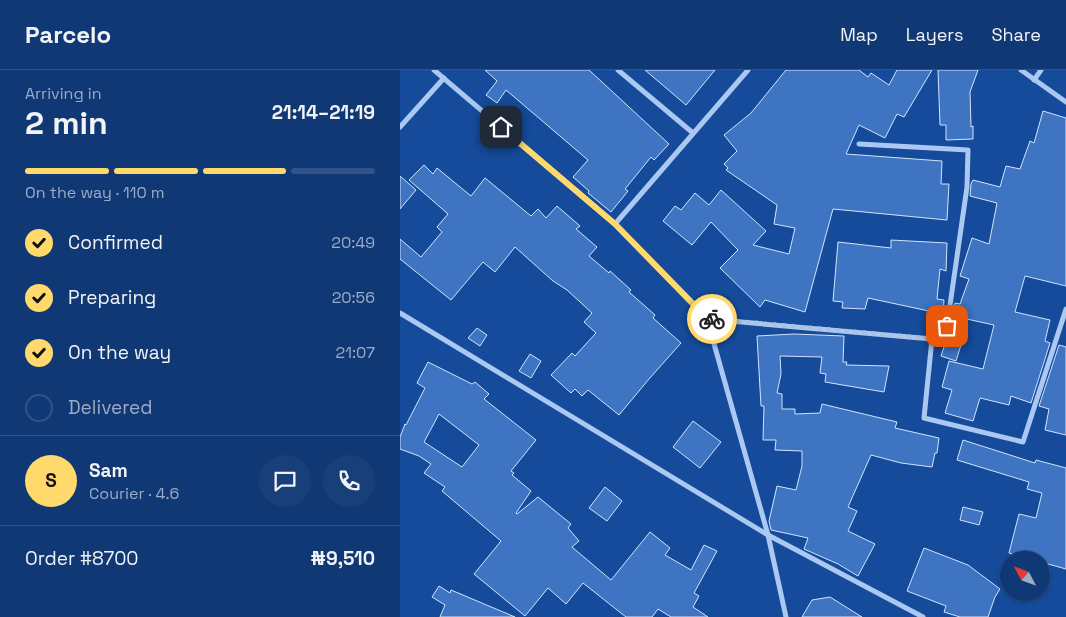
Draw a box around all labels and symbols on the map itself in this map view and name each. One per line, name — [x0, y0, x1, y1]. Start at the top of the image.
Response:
pin — [480, 106, 522, 148]
courier — [687, 294, 737, 344]
pin — [926, 305, 968, 347]
north arrow — [1000, 551, 1050, 601]

